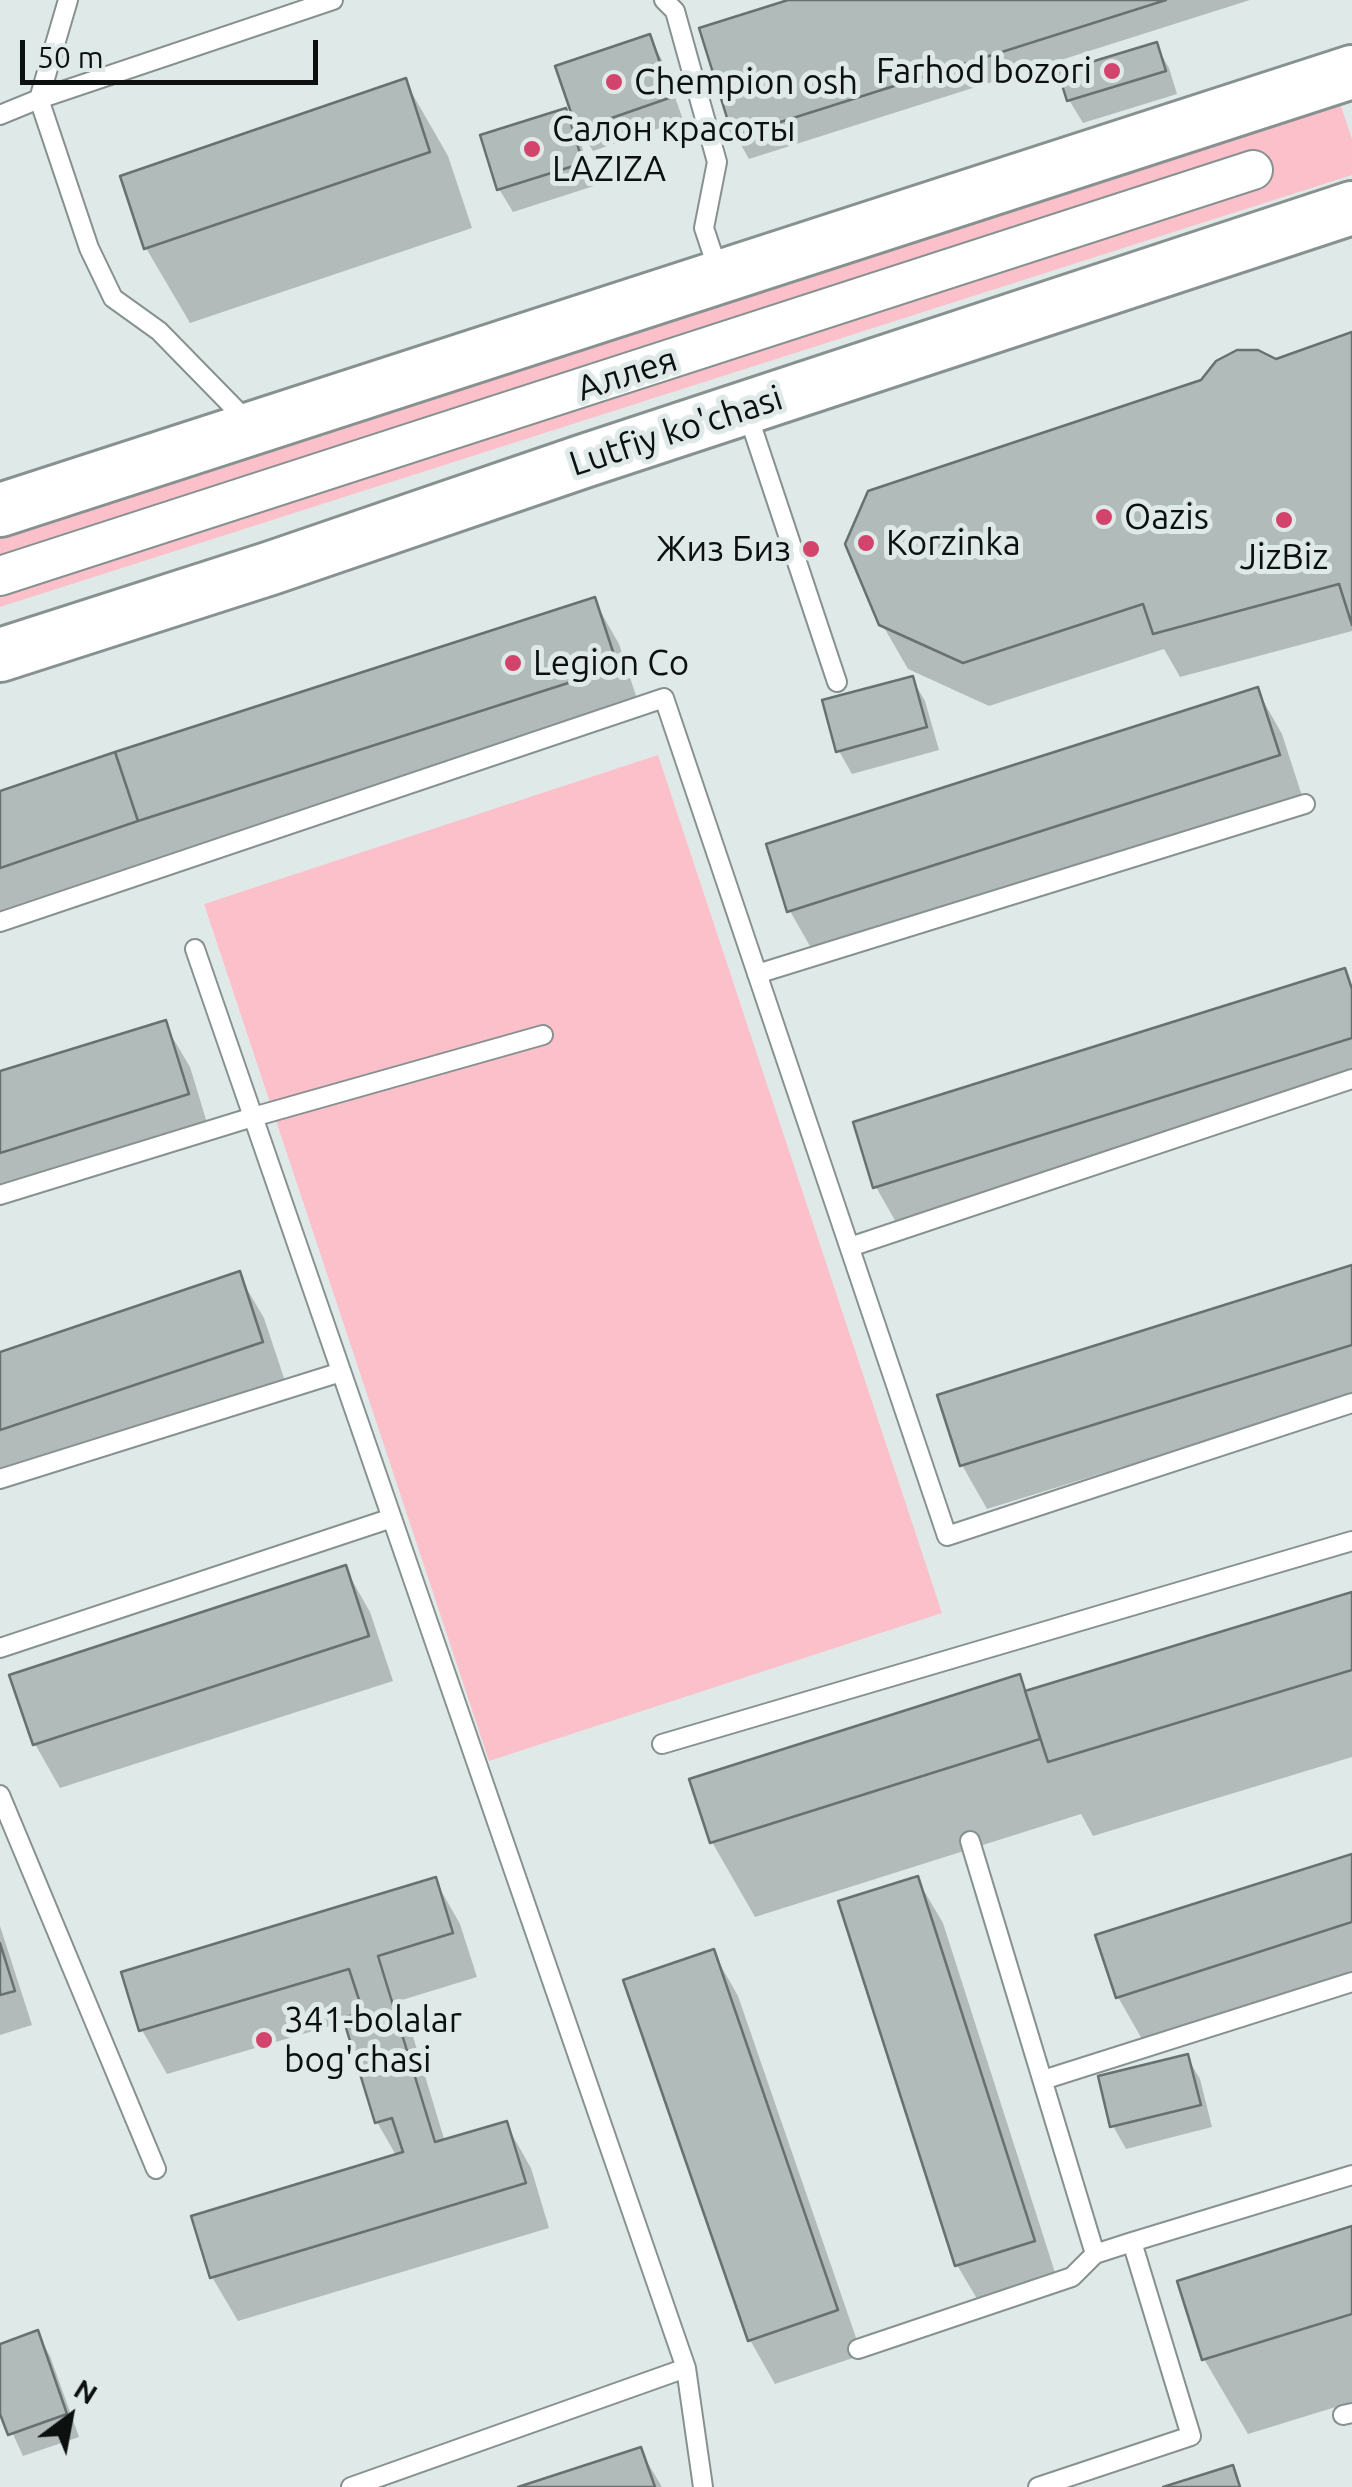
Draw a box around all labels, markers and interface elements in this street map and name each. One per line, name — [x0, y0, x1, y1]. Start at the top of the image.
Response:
scale bar — [25, 20, 322, 82]
text: 50 m — [37, 40, 104, 74]
place label: Farhod bozori — [876, 50, 1092, 92]
marker: Farhod bozori — [1101, 60, 1123, 82]
place label: Chempion osh — [634, 61, 858, 103]
marker: Chempion osh — [603, 71, 625, 93]
place label: Салон красоты LAZIZA — [552, 108, 796, 190]
marker: Салон красоты LAZIZA — [521, 138, 543, 160]
street label: Аллея — [572, 338, 682, 410]
street label: Lutfiy ko'chasi — [564, 377, 788, 485]
place label: Oazis — [1124, 496, 1209, 538]
marker: Oazis — [1093, 506, 1115, 528]
marker: JizBiz — [1273, 509, 1295, 531]
place label: Korzinka — [886, 522, 1021, 564]
place label: Жиз Биз — [656, 528, 791, 570]
marker: Korzinka — [855, 532, 877, 554]
place label: JizBiz — [1240, 536, 1328, 578]
marker: Жиз Биз — [800, 538, 822, 560]
place label: Legion Co — [533, 642, 689, 684]
marker: Legion Co — [502, 652, 524, 674]
place label: 341-bolalar bog'chasi — [284, 1999, 462, 2081]
marker: 341-bolalar bog'chasi — [253, 2029, 275, 2051]
north arrow — [20, 2367, 120, 2467]
text: N — [69, 2372, 103, 2410]

